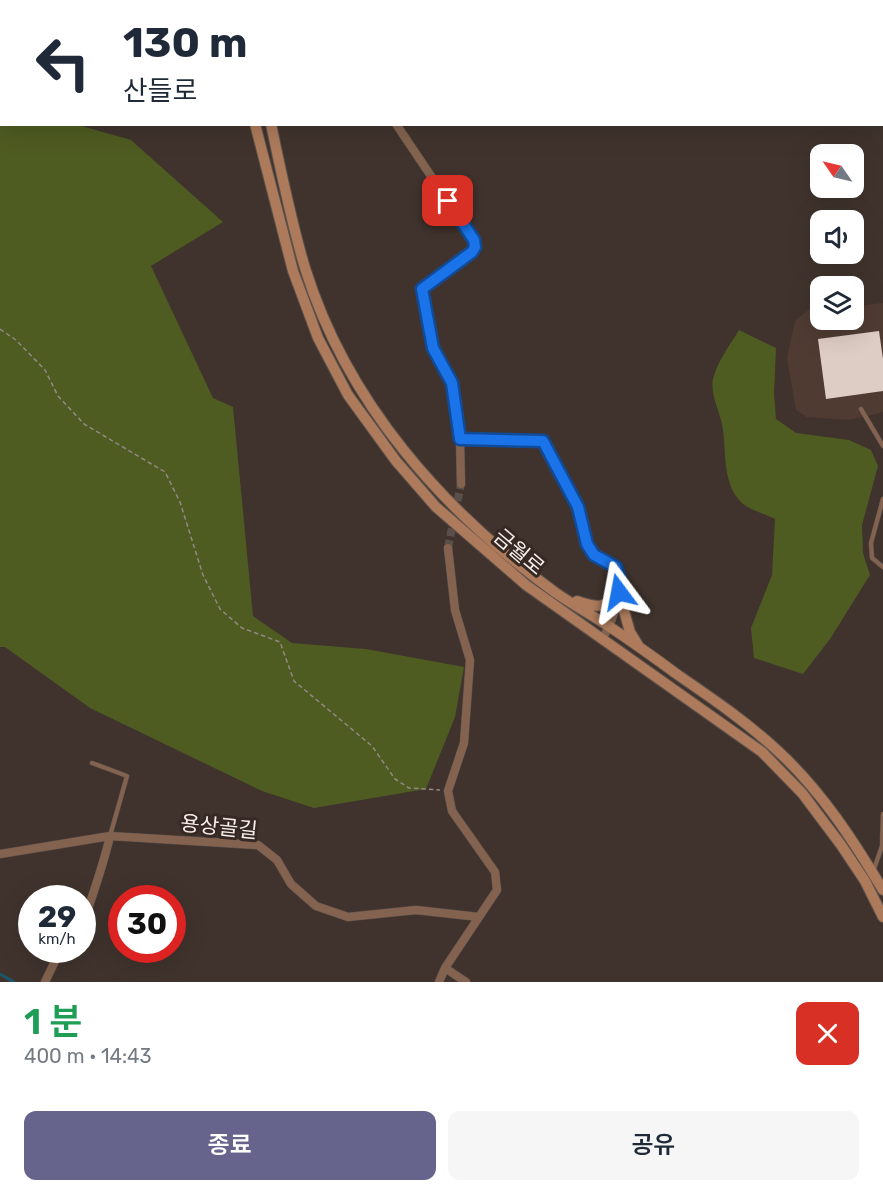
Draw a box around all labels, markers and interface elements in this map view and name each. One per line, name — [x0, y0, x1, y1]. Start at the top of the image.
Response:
text: 130 m — [123, 18, 248, 68]
icon: left — [24, 24, 102, 102]
text: 산들로 — [123, 75, 198, 107]
north arrow — [810, 144, 864, 198]
map controls — [810, 144, 864, 330]
pin — [422, 175, 473, 226]
icon: arrive — [431, 184, 464, 217]
button: sound — [810, 210, 864, 264]
button: layers — [810, 276, 864, 330]
street label: 금월로 — [489, 523, 550, 580]
position arrow — [587, 560, 651, 624]
street label: 용상골길 — [179, 810, 259, 843]
speed limit sign: 30 — [108, 885, 186, 963]
text: 29 — [38, 899, 76, 935]
text: km/h — [38, 930, 76, 948]
text: 1 분 — [24, 1000, 82, 1043]
button: close — [796, 1002, 859, 1065]
text: 400 m · 14:43 — [24, 1044, 151, 1068]
button: 종료 — [24, 1111, 436, 1180]
button: 공유 — [448, 1111, 859, 1180]

